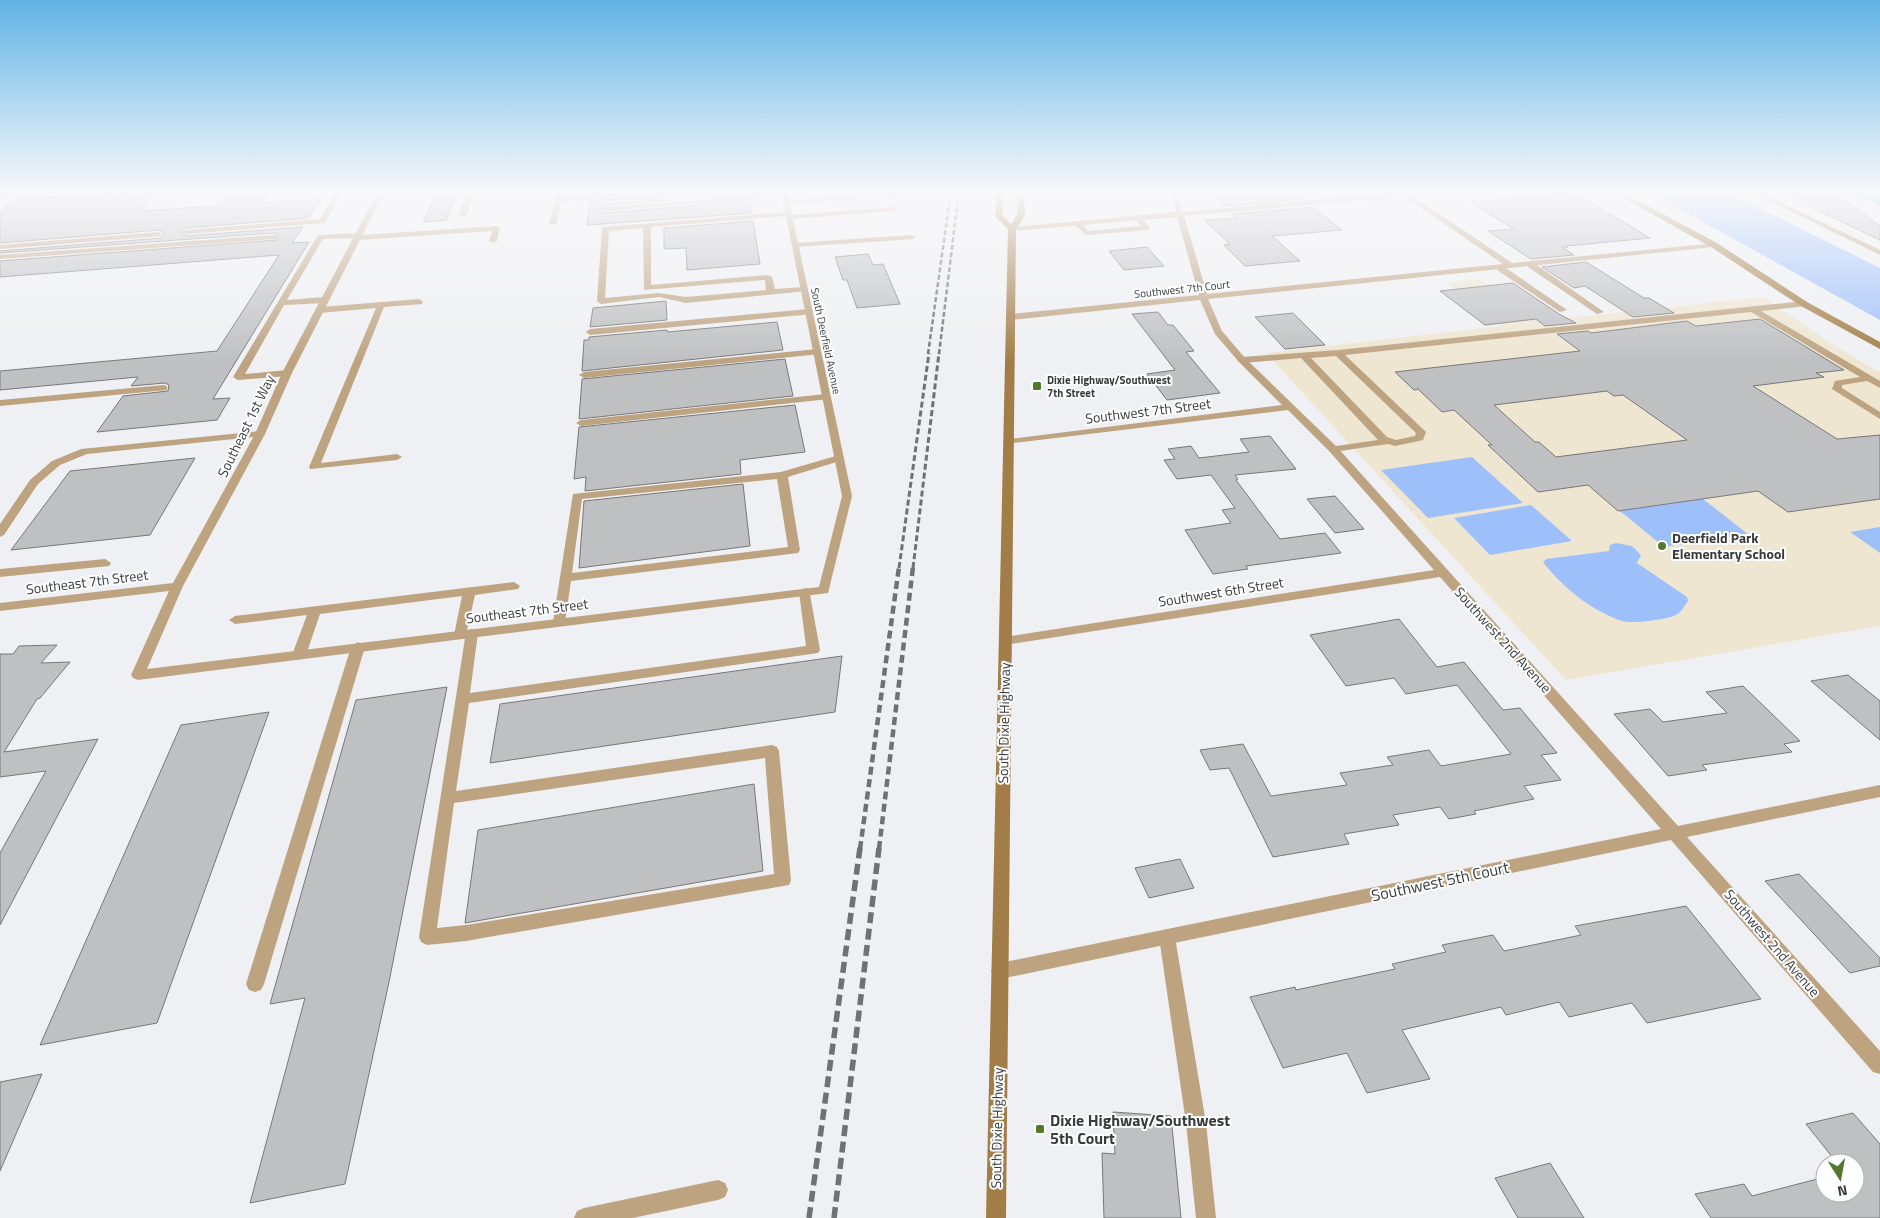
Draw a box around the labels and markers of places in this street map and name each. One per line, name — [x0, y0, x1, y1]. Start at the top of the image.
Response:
place label: Dixie Highway/Southwest 7th Street — [1047, 372, 1171, 401]
marker: Dixie Highway/Southwest 7th Street — [1031, 380, 1043, 392]
place label: Deerfield Park Elementary School — [1672, 527, 1785, 564]
marker: Deerfield Park Elementary School — [1656, 540, 1668, 552]
place label: Dixie Highway/Southwest 5th Court — [1050, 1108, 1230, 1150]
marker: Dixie Highway/Southwest 5th Court — [1034, 1123, 1046, 1135]

